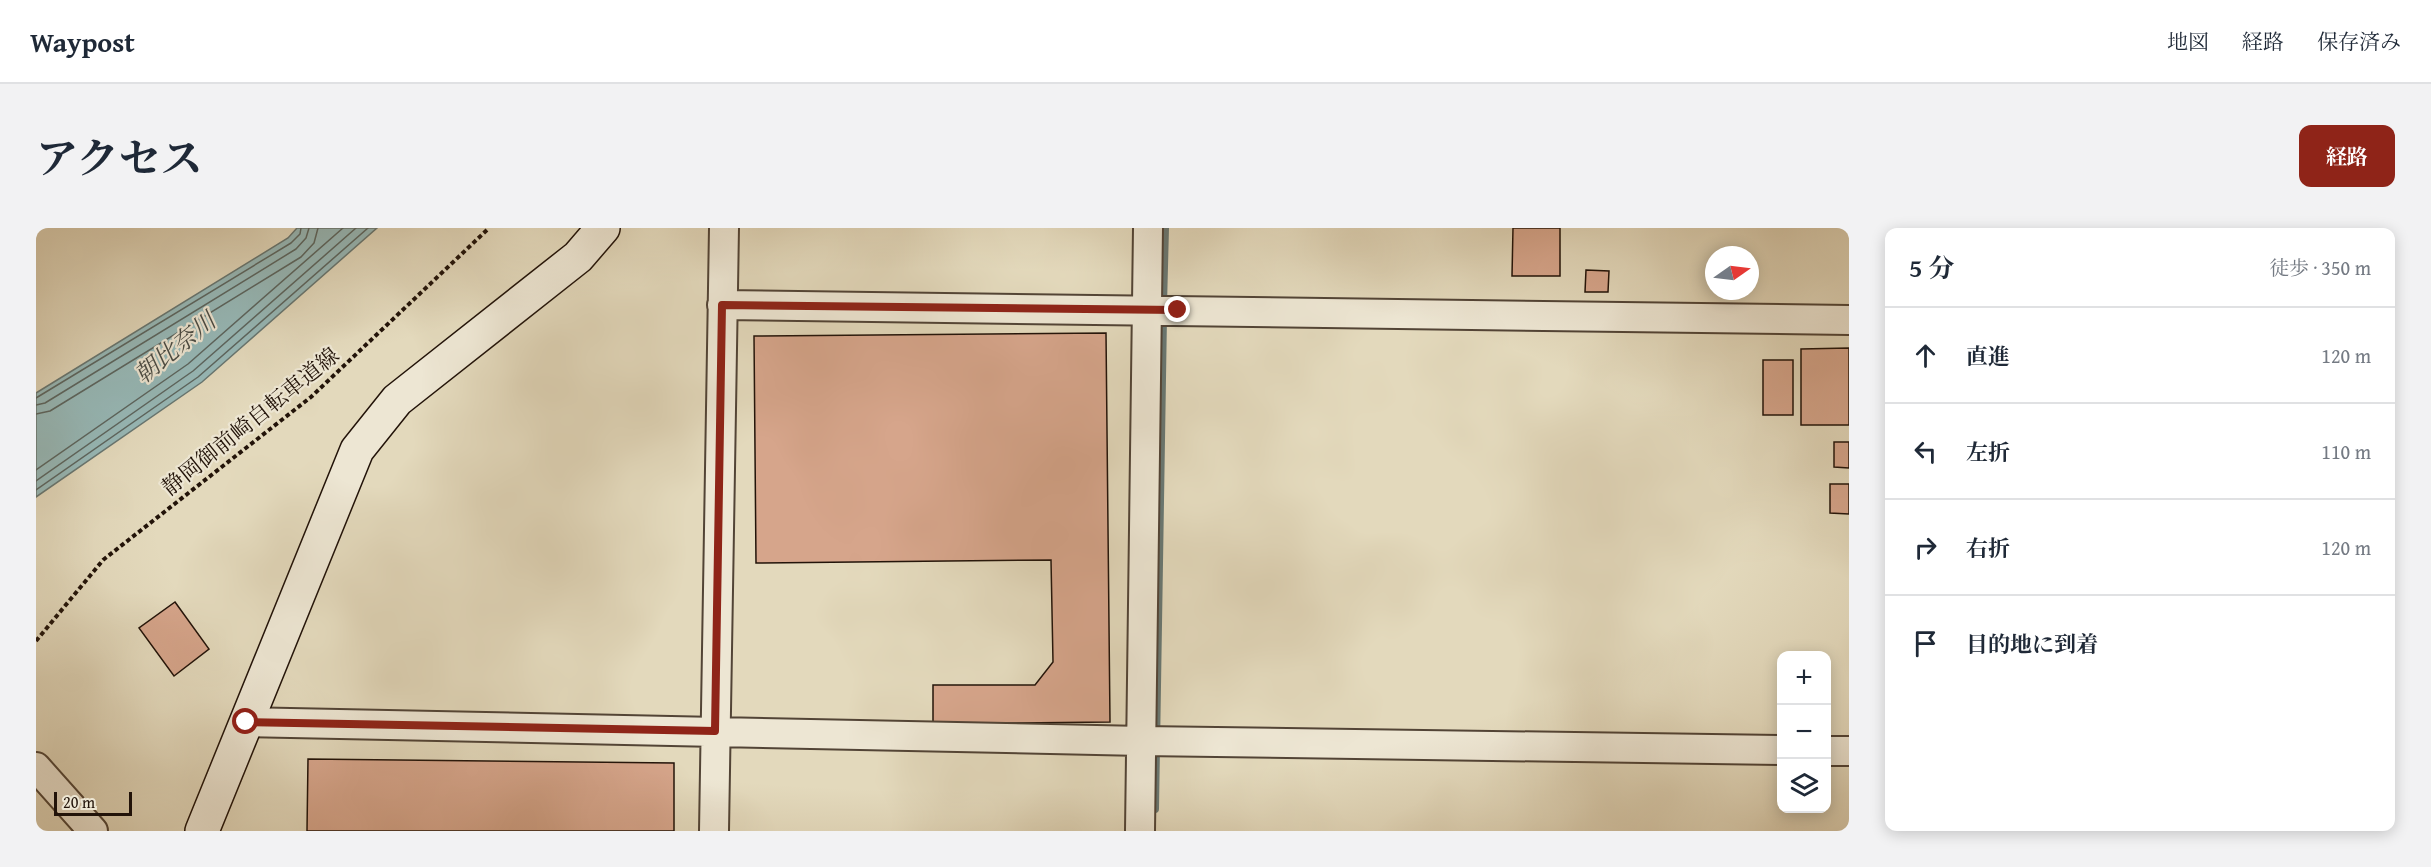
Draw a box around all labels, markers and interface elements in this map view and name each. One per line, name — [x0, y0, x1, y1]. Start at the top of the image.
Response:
text: Waypost — [30, 21, 135, 62]
text: 地図 — [2167, 26, 2209, 57]
text: 経路 — [2242, 26, 2284, 57]
text: 保存済み — [2317, 26, 2401, 57]
button: 経路 — [2299, 125, 2395, 187]
text: アクセス — [36, 127, 203, 188]
north arrow — [1705, 246, 1759, 300]
text: 5 分 — [1909, 248, 1954, 287]
text: 徒歩 · 350 m — [2269, 253, 2371, 282]
route end — [1164, 296, 1190, 322]
water label: 朝比奈川 — [126, 302, 225, 391]
street label: 静岡御前崎自転車道線 — [154, 339, 346, 503]
icon: ahead — [1909, 339, 1942, 372]
text: 直進 — [1966, 340, 2010, 372]
text: 120 m — [2321, 341, 2371, 370]
icon: left — [1909, 435, 1942, 468]
text: 左折 — [1966, 436, 2010, 468]
text: 110 m — [2321, 437, 2371, 466]
icon: right — [1909, 531, 1942, 564]
text: 右折 — [1966, 532, 2010, 564]
text: 120 m — [2321, 533, 2371, 562]
icon: arrive — [1909, 627, 1942, 660]
text: 目的地に到着 — [1966, 628, 2098, 660]
map controls — [1777, 651, 1831, 813]
button: + — [1777, 651, 1831, 705]
button: − — [1777, 705, 1831, 759]
route start — [232, 708, 258, 734]
button: layers — [1777, 759, 1831, 813]
scale bar — [54, 789, 132, 816]
text: 20 m — [63, 790, 95, 814]

